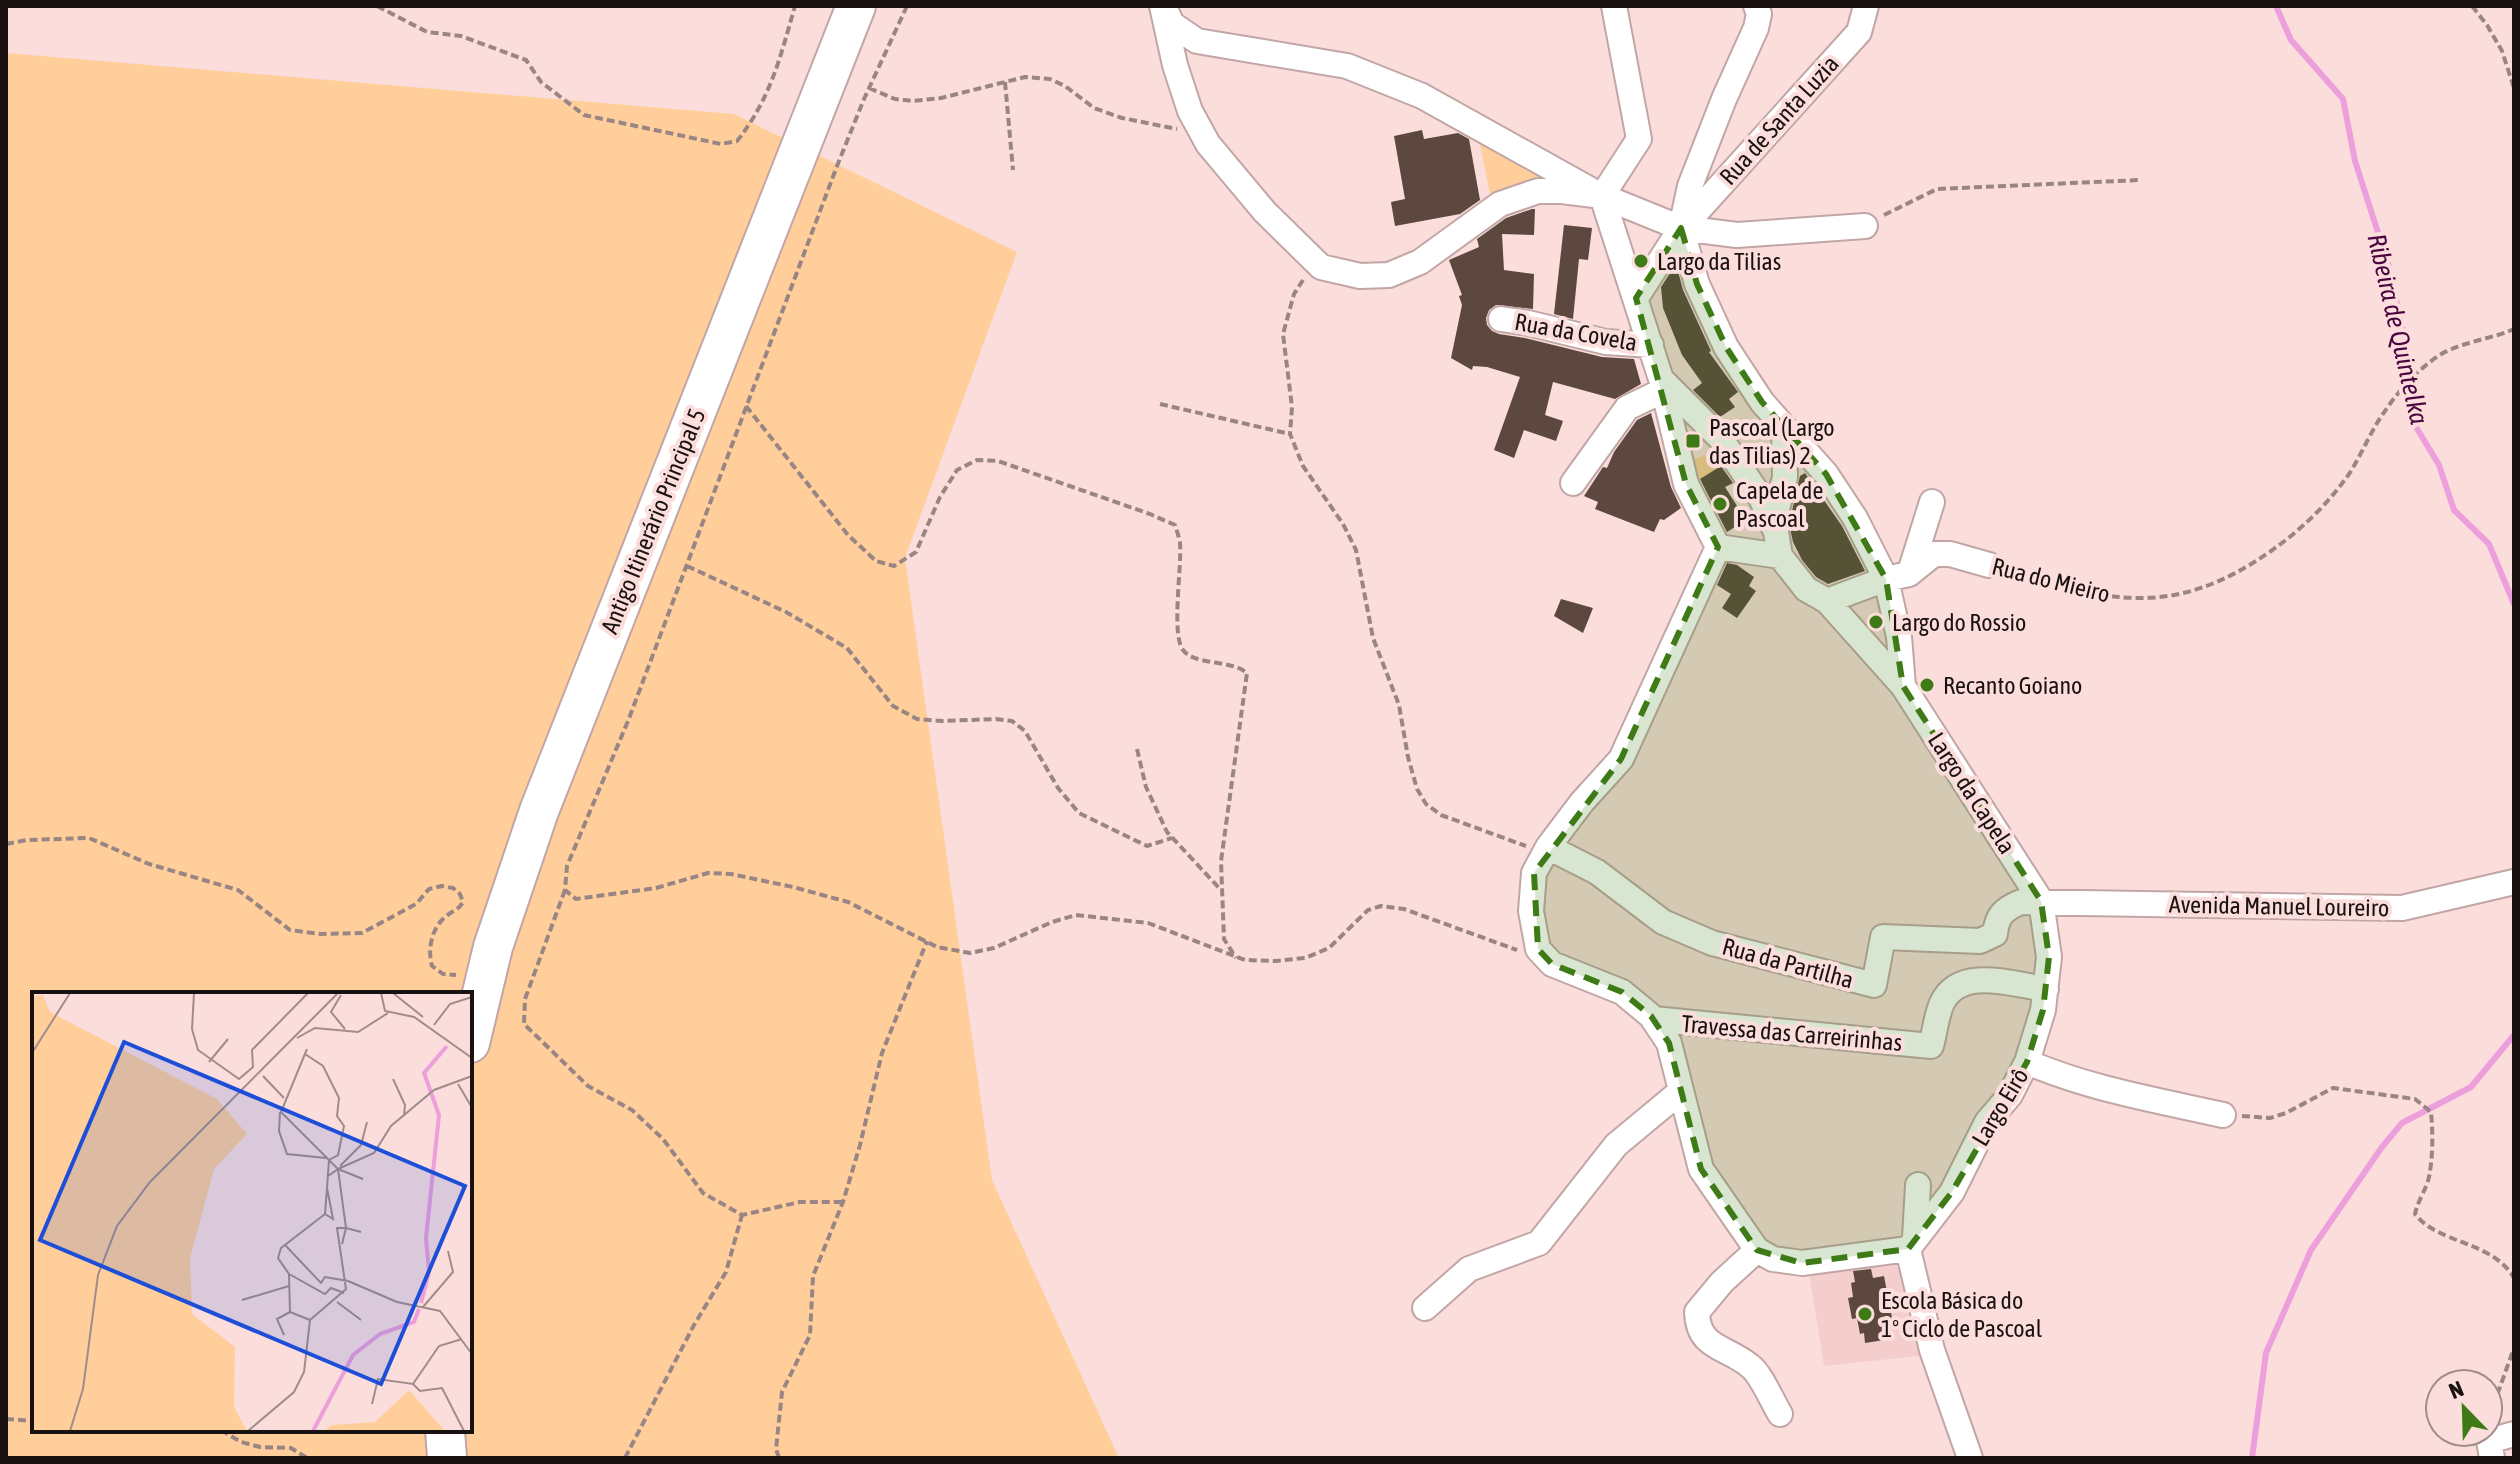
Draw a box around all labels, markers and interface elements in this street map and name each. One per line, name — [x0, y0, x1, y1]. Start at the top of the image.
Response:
street label: Rua de Santa Luzia — [1714, 50, 1844, 190]
water label: Ribeira de Quintelka — [2361, 231, 2435, 427]
place label: Largo da Tilias — [1657, 248, 1781, 275]
marker: Largo da Tilias — [1632, 252, 1650, 270]
street label: Rua da Covela — [1513, 308, 1639, 356]
street label: Antigo Itinerário Principal 5 — [596, 405, 710, 637]
place label: Pascoal (Largo das Tilias) 2 — [1709, 414, 1835, 469]
marker: Pascoal (Largo das Tilias) 2 — [1684, 432, 1702, 450]
place label: Capela de Pascoal — [1736, 477, 1823, 532]
marker: Capela de Pascoal — [1711, 495, 1729, 513]
street label: Rua do Mieiro — [1989, 552, 2113, 608]
place label: Largo do Rossio — [1892, 609, 2026, 636]
marker: Largo do Rossio — [1867, 613, 1885, 631]
place label: Recanto Goiano — [1943, 672, 2082, 699]
marker: Recanto Goiano — [1918, 676, 1936, 694]
street label: Largo da Capela — [1923, 727, 2021, 859]
street label: Avenida Manuel Loureiro — [2169, 891, 2389, 921]
street label: Rua da Partilha — [1719, 933, 1857, 993]
inset map — [32, 992, 472, 1432]
street label: Travessa das Carreirinhas — [1681, 1010, 1903, 1056]
street label: Largo Eirô — [1966, 1063, 2034, 1151]
place label: Escola Básica do 1º Ciclo de Pascoal — [1881, 1287, 2043, 1342]
marker: Escola Básica do 1º Ciclo de Pascoal — [1856, 1305, 1874, 1323]
north arrow — [2424, 1368, 2504, 1448]
text: N — [2445, 1375, 2467, 1404]

